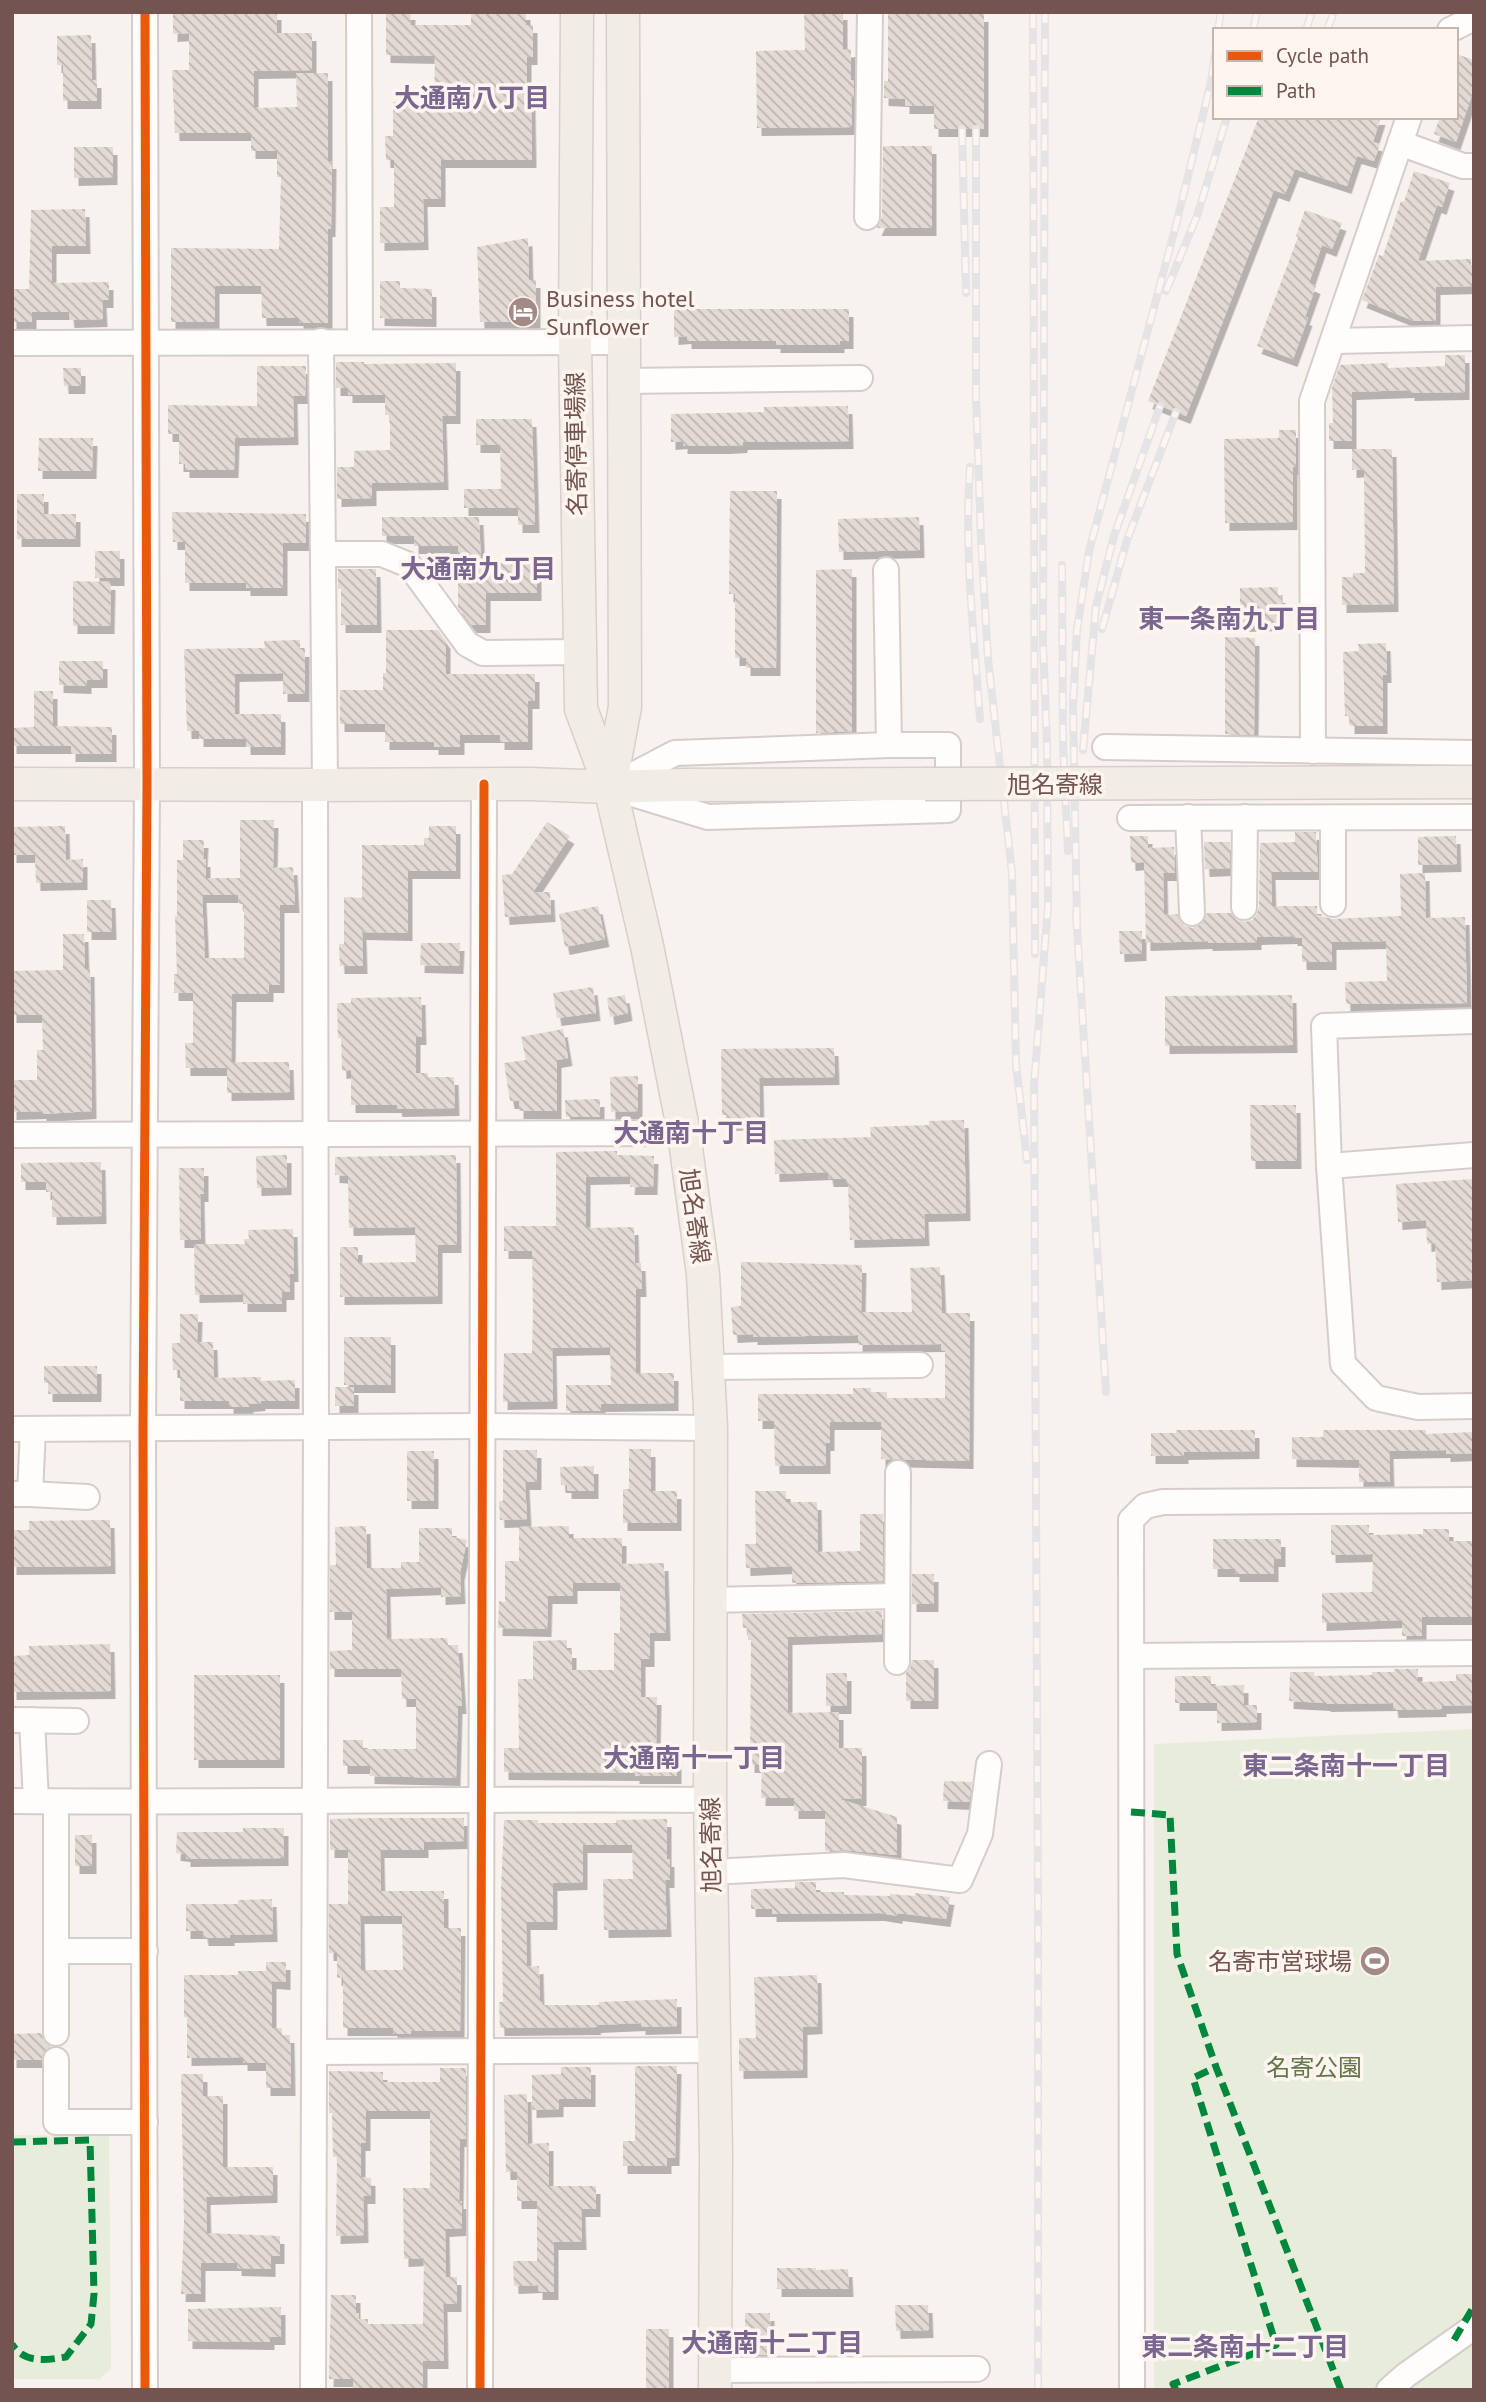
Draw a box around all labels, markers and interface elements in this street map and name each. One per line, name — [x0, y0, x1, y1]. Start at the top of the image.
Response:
legend — [1213, 28, 1458, 119]
text: Cycle path — [1276, 42, 1369, 69]
text: Path — [1276, 77, 1316, 104]
district label: 大通南八丁目 — [394, 81, 550, 114]
place label: Business hotel Sunflower — [546, 283, 695, 342]
hotel icon: Business hotel Sunflower — [506, 295, 540, 329]
street label: 名寄停車場線 — [559, 372, 593, 516]
district label: 大通南九丁目 — [400, 552, 556, 585]
district label: 東一条南九丁目 — [1138, 602, 1320, 635]
street label: 旭名寄線 — [1007, 769, 1103, 800]
district label: 大通南十丁目 — [613, 1116, 769, 1149]
street label: 旭名寄線 — [673, 1166, 717, 1266]
district label: 大通南十一丁目 — [603, 1741, 785, 1774]
district label: 東二条南十一丁目 — [1242, 1749, 1450, 1782]
street label: 旭名寄線 — [695, 1797, 727, 1893]
sports icon: 名寄市営球場 — [1358, 1944, 1392, 1978]
place label: 名寄市営球場 — [1208, 1946, 1352, 1977]
park label: 名寄公園 — [1266, 2052, 1362, 2083]
district label: 大通南十二丁目 — [681, 2326, 863, 2359]
district label: 東二条南十二丁目 — [1141, 2330, 1349, 2363]

